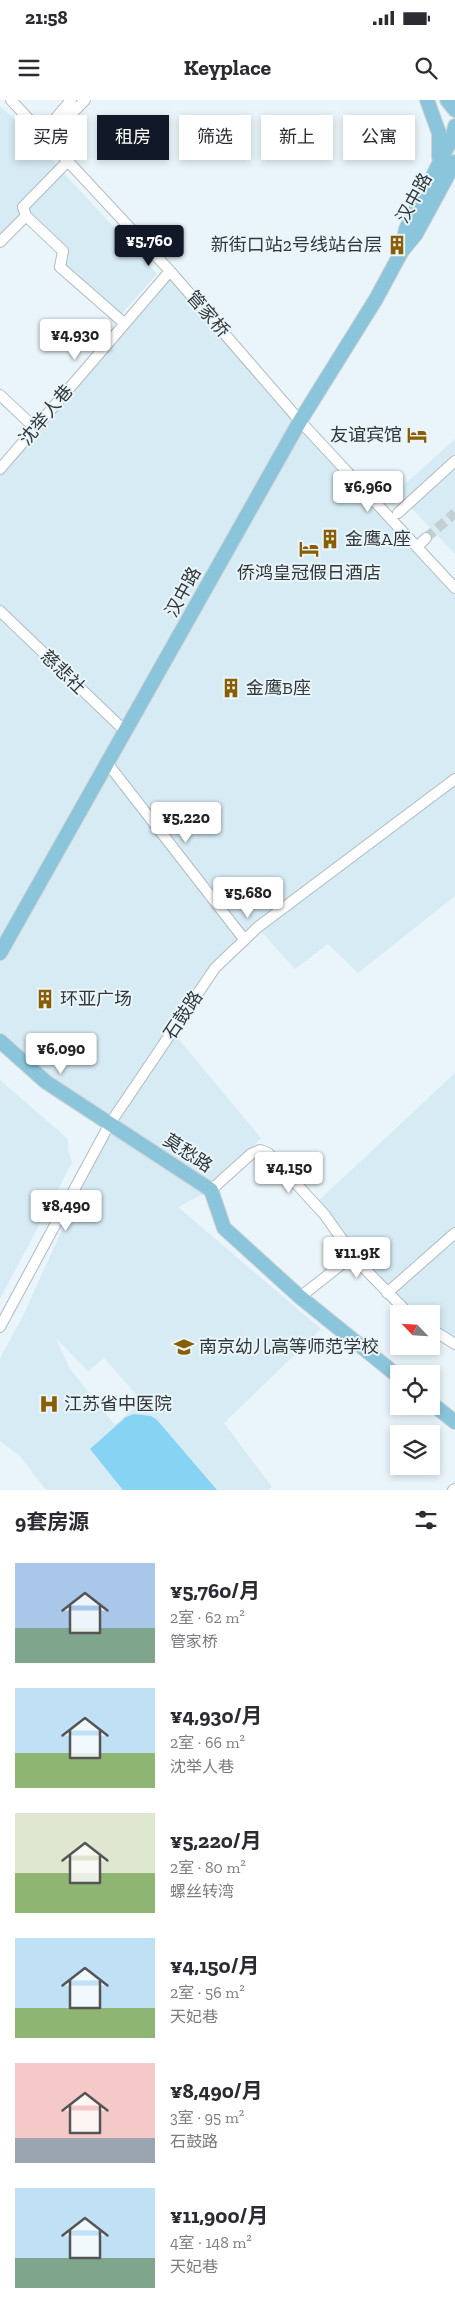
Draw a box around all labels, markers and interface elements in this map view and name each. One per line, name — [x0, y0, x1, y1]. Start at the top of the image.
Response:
text: 21:58 — [25, 6, 68, 29]
icon: menu — [15, 54, 43, 82]
text: Keyplace — [184, 54, 271, 81]
icon: search — [412, 54, 440, 82]
chip: 买房 — [15, 115, 87, 160]
chip: 租房 — [97, 115, 169, 160]
chip: 筛选 — [179, 115, 251, 160]
chip: 新上 — [261, 115, 333, 160]
chip: 公寓 — [343, 115, 415, 160]
street label: 汉中路 — [391, 169, 437, 227]
pin: ¥5,760 — [108, 224, 190, 267]
text: ¥5,760 — [126, 231, 172, 250]
place label: 新街口站2号线站台层 — [211, 234, 382, 256]
building icon: 新街口站2号线站台层 — [386, 234, 408, 256]
street label: 管家桥 — [182, 286, 234, 342]
pin: ¥4,930 — [34, 318, 116, 361]
text: ¥4,930 — [51, 325, 99, 344]
street label: 沈举人巷 — [14, 380, 78, 450]
place label: 友谊宾馆 — [330, 424, 402, 446]
hotel icon: 友谊宾馆 — [406, 424, 428, 446]
pin: ¥6,960 — [327, 470, 409, 513]
text: ¥6,960 — [344, 477, 392, 496]
building icon: 金鹰A座 — [319, 528, 341, 550]
place label: 金鹰A座 — [345, 528, 411, 550]
hotel icon: 侨鸿皇冠假日酒店 — [298, 538, 320, 560]
place label: 侨鸿皇冠假日酒店 — [237, 562, 381, 584]
street label: 汉中路 — [160, 563, 206, 621]
street label: 慈悲社 — [36, 645, 90, 699]
building icon: 金鹰B座 — [220, 677, 242, 699]
place label: 金鹰B座 — [246, 677, 311, 699]
pin: ¥5,220 — [145, 802, 227, 844]
text: ¥5,220 — [162, 808, 210, 827]
pin: ¥5,680 — [207, 876, 289, 919]
text: ¥5,680 — [224, 883, 272, 902]
street label: 石鼓路 — [159, 986, 207, 1044]
building icon: 环亚广场 — [34, 988, 56, 1010]
place label: 环亚广场 — [60, 988, 132, 1010]
pin: ¥6,090 — [20, 1032, 102, 1075]
text: ¥6,090 — [37, 1039, 85, 1058]
street label: 莫愁路 — [159, 1129, 217, 1177]
pin: ¥4,150 — [248, 1152, 330, 1194]
text: ¥4,150 — [266, 1158, 312, 1177]
pin: ¥8,490 — [25, 1190, 107, 1232]
text: ¥8,490 — [42, 1196, 90, 1215]
pin: ¥11.9K — [316, 1236, 398, 1279]
text: ¥11.9K — [334, 1243, 380, 1262]
north arrow — [390, 1305, 440, 1355]
map controls — [390, 1305, 440, 1475]
school or university icon: 南京幼儿高等师范学校 — [173, 1336, 195, 1358]
place label: 南京幼儿高等师范学校 — [199, 1336, 379, 1358]
button: locate — [390, 1365, 440, 1415]
hospital icon: 江苏省中医院 — [38, 1393, 60, 1415]
place label: 江苏省中医院 — [64, 1393, 172, 1415]
button: layers — [390, 1425, 440, 1475]
icon: filters — [412, 1506, 440, 1534]
text: 9套房源 — [15, 1509, 89, 1534]
text: ¥5,760/月 — [170, 1578, 260, 1603]
icon: home — [55, 1583, 115, 1643]
text: 2室 · 62 m² — [170, 1608, 245, 1627]
text: 管家桥 — [170, 1632, 218, 1651]
text: ¥4,930/月 — [170, 1703, 262, 1728]
icon: home — [55, 1708, 115, 1768]
text: 2室 · 66 m² — [170, 1733, 245, 1752]
text: 沈举人巷 — [170, 1757, 234, 1776]
text: ¥5,220/月 — [170, 1828, 261, 1853]
icon: home — [55, 1833, 115, 1893]
text: 2室 · 80 m² — [170, 1858, 246, 1877]
text: 螺丝转湾 — [170, 1882, 234, 1901]
text: ¥4,150/月 — [170, 1953, 259, 1978]
icon: home — [55, 1958, 115, 2018]
text: 2室 · 56 m² — [170, 1983, 245, 2002]
text: 天妃巷 — [170, 2007, 218, 2026]
text: ¥8,490/月 — [170, 2078, 262, 2103]
icon: home — [55, 2083, 115, 2143]
text: 3室 · 95 m² — [170, 2108, 244, 2127]
text: 石鼓路 — [170, 2132, 218, 2151]
text: ¥11,900/月 — [170, 2203, 268, 2228]
icon: home — [55, 2208, 115, 2268]
text: 4室 · 148 m² — [170, 2233, 252, 2252]
text: 天妃巷 — [170, 2257, 218, 2276]

